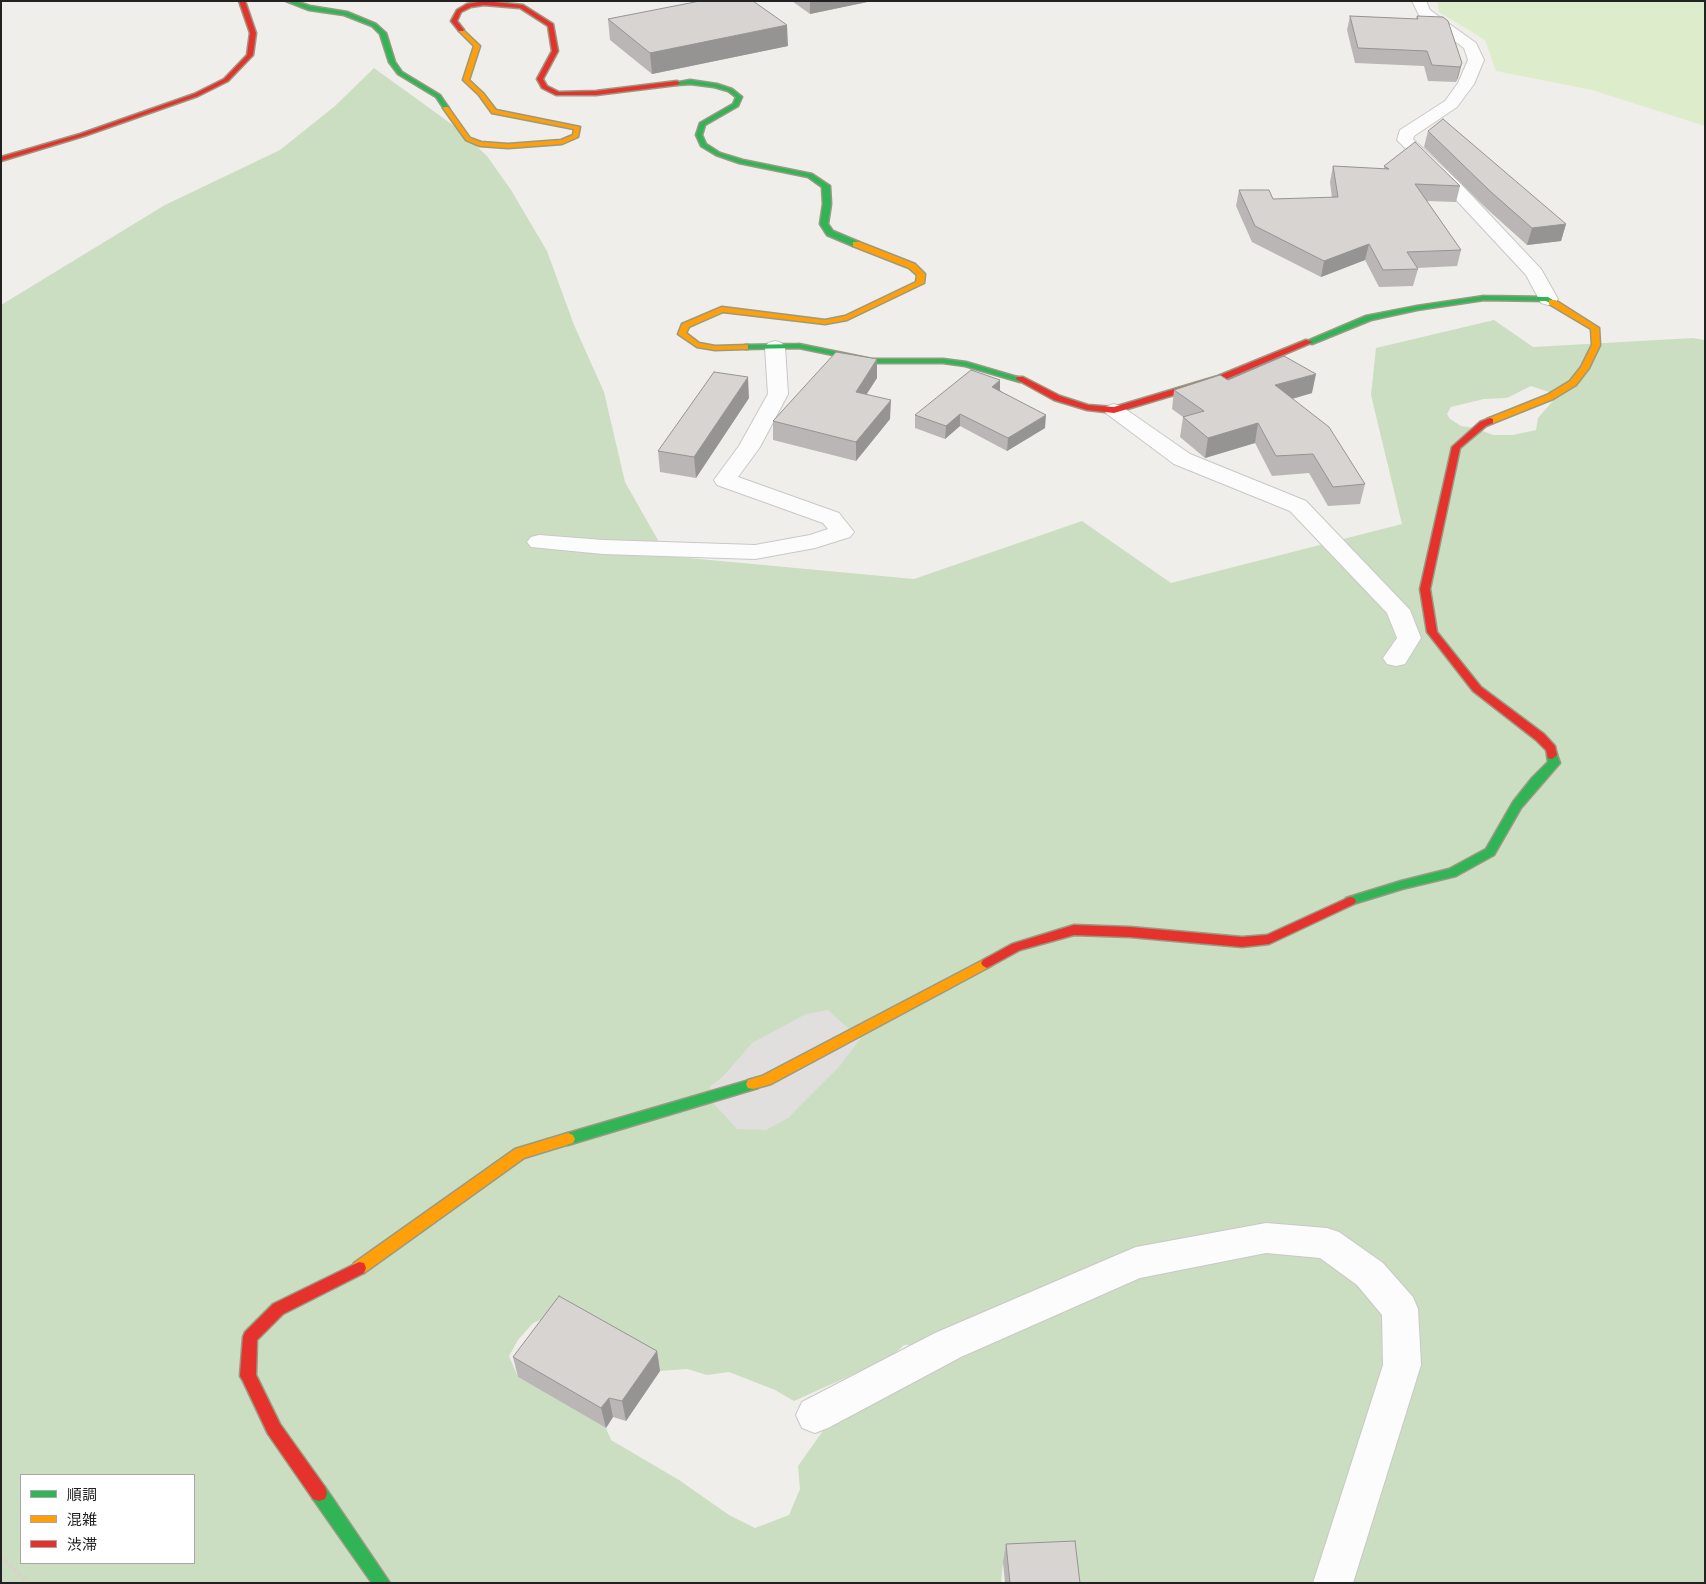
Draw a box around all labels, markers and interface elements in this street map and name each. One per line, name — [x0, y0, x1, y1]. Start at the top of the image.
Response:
legend — [20, 1474, 195, 1564]
text: 順調 — [67, 1485, 97, 1505]
text: 混雑 — [67, 1510, 97, 1530]
text: 渋滞 — [67, 1535, 97, 1555]

